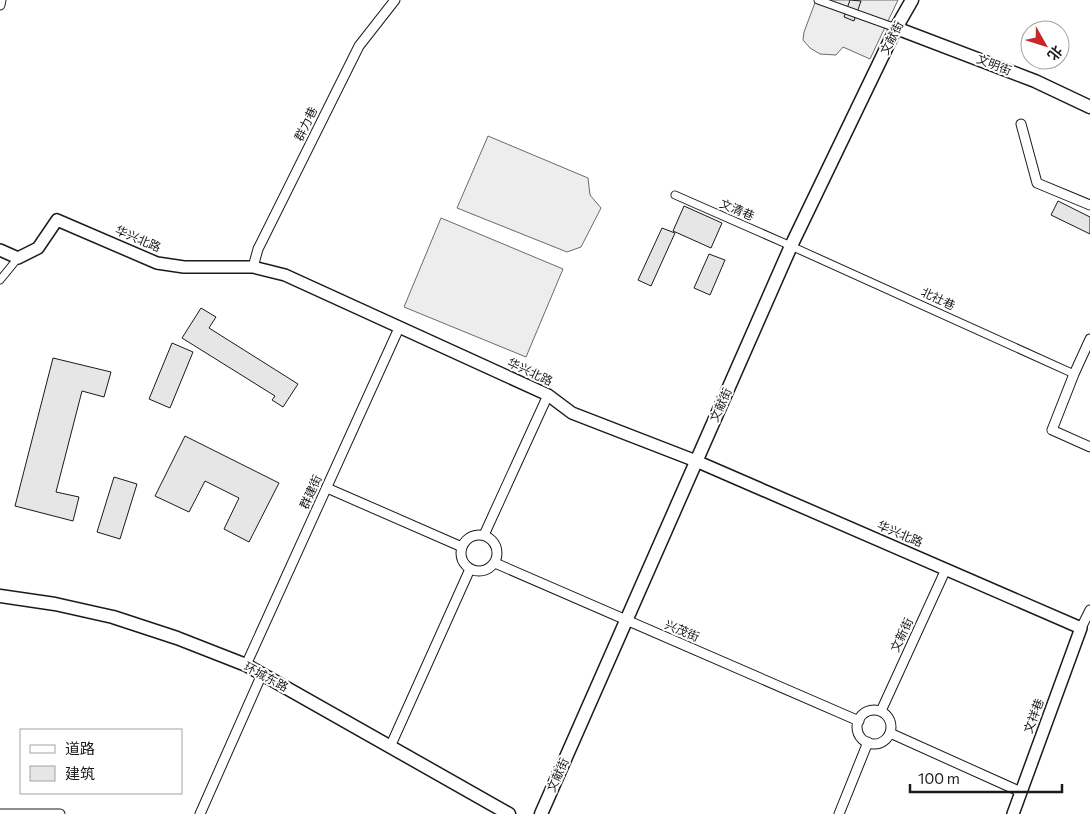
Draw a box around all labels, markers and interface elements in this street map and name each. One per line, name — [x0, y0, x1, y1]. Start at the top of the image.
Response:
street label: 文献街 — [877, 18, 906, 57]
north arrow — [1020, 20, 1070, 70]
text: 北 — [1044, 43, 1067, 64]
street label: 文明街 — [975, 51, 1014, 77]
street label: 群力巷 — [291, 104, 319, 143]
street label: 文清巷 — [718, 196, 757, 223]
street label: 华兴北路 — [114, 222, 163, 254]
street label: 北社巷 — [919, 284, 958, 312]
street label: 华兴北路 — [506, 355, 555, 388]
street label: 文献街 — [706, 385, 734, 424]
street label: 群建街 — [296, 472, 324, 511]
street label: 华兴北路 — [876, 517, 925, 549]
street label: 文新街 — [887, 615, 915, 654]
street label: 兴茂街 — [663, 617, 702, 644]
street label: 环城东路 — [242, 659, 291, 694]
street label: 文祥巷 — [1020, 696, 1046, 735]
legend — [20, 729, 182, 794]
text: 道路 — [65, 739, 95, 757]
street label: 文献街 — [543, 755, 571, 794]
scale bar — [910, 762, 1062, 794]
text: 建筑 — [65, 764, 95, 782]
text: 100 m — [918, 769, 960, 787]

